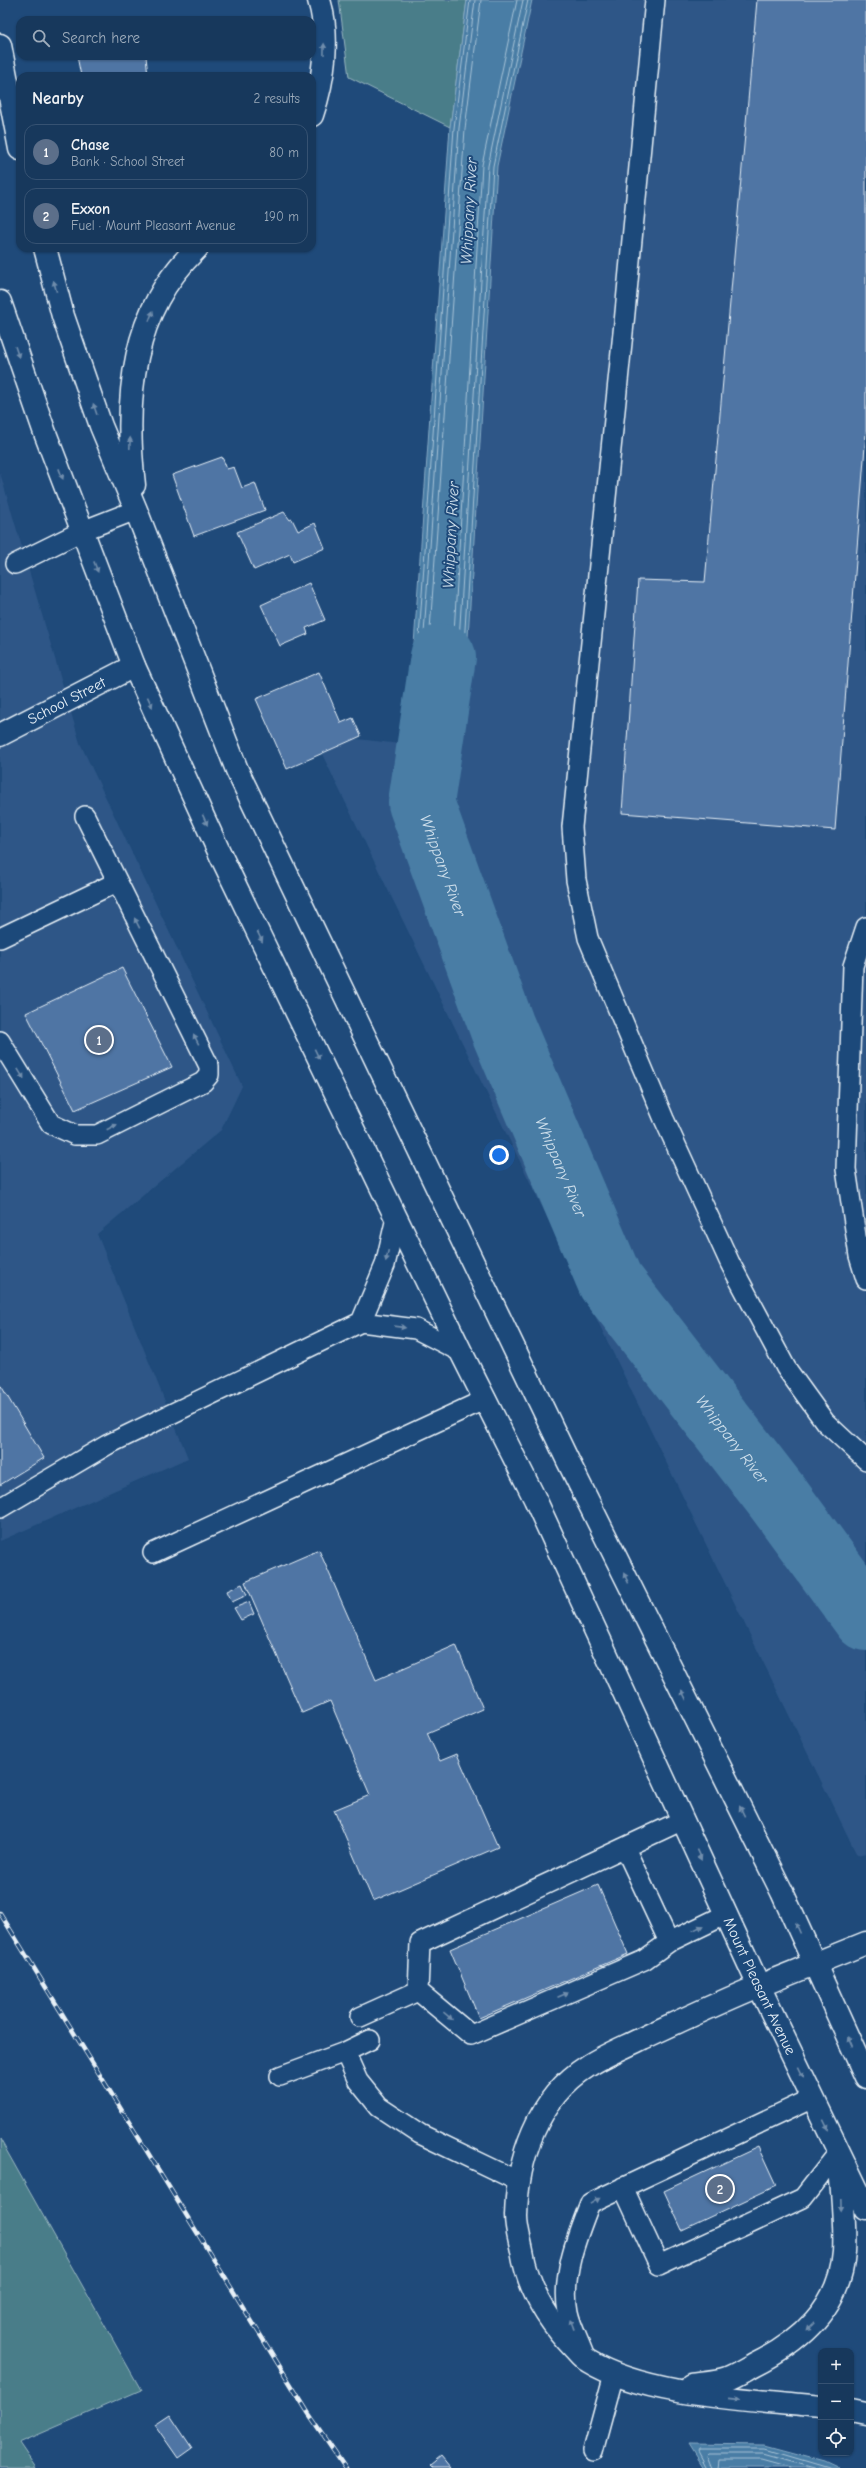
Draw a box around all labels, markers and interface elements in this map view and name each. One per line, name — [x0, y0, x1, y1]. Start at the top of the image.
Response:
search box — [16, 16, 316, 60]
icon: search — [30, 27, 52, 49]
text: Search here — [62, 29, 140, 47]
one-way arrow — [321, 42, 327, 55]
text: Nearby — [32, 89, 83, 108]
text: 2 results — [253, 91, 300, 106]
text: Chase — [71, 136, 109, 154]
text: 1 — [43, 145, 49, 160]
text: 80 m — [269, 145, 299, 160]
text: Bank · School Street — [71, 154, 184, 169]
water label: Whippany River — [457, 156, 481, 265]
text: Exxon — [71, 200, 110, 218]
text: 2 — [43, 209, 49, 224]
text: 190 m — [264, 209, 299, 224]
text: Fuel · Mount Pleasant Avenue — [71, 218, 235, 233]
one-way arrow — [52, 279, 58, 291]
one-way arrow — [149, 310, 155, 322]
one-way arrow — [14, 346, 20, 358]
one-way arrow — [92, 403, 98, 415]
one-way arrow — [127, 436, 133, 449]
one-way arrow — [58, 469, 64, 481]
water label: Whippany River — [439, 480, 463, 589]
one-way arrow — [93, 562, 99, 574]
street label: School Street — [25, 673, 109, 728]
one-way arrow — [147, 696, 153, 708]
water label: Whippany River — [416, 812, 470, 920]
one-way arrow — [201, 814, 208, 826]
one-way arrow — [134, 917, 141, 929]
one-way arrow — [257, 932, 263, 943]
pin: 1 — [86, 1025, 112, 1055]
one-way arrow — [193, 1033, 199, 1045]
one-way arrow — [314, 1049, 320, 1060]
one-way arrow — [17, 1068, 24, 1080]
water label: Whippany River — [531, 1115, 590, 1221]
one-way arrow — [106, 1124, 118, 1130]
your location — [489, 1145, 509, 1165]
one-way arrow — [384, 1250, 390, 1262]
one-way arrow — [393, 1324, 406, 1330]
water label: Whippany River — [692, 1392, 772, 1488]
one-way arrow — [623, 1572, 629, 1584]
one-way arrow — [681, 1689, 687, 1700]
one-way arrow — [739, 1805, 745, 1817]
one-way arrow — [696, 1850, 702, 1861]
street label: Mount Pleasant Avenue — [720, 1915, 800, 2058]
one-way arrow — [795, 1922, 801, 1934]
one-way arrow — [692, 1925, 703, 1931]
one-way arrow — [557, 1992, 569, 1998]
one-way arrow — [443, 2012, 453, 2021]
one-way arrow — [847, 2036, 853, 2047]
one-way arrow — [797, 2066, 804, 2078]
one-way arrow — [823, 2120, 829, 2131]
pin: 2 — [707, 2174, 733, 2204]
one-way arrow — [589, 2198, 601, 2205]
one-way arrow — [838, 2199, 845, 2211]
one-way arrow — [569, 2317, 575, 2329]
one-way arrow — [805, 2322, 815, 2332]
map controls — [818, 2348, 854, 2456]
button: + — [818, 2348, 854, 2384]
button: − — [818, 2384, 854, 2420]
one-way arrow — [729, 2394, 741, 2401]
button: locate — [818, 2420, 854, 2456]

